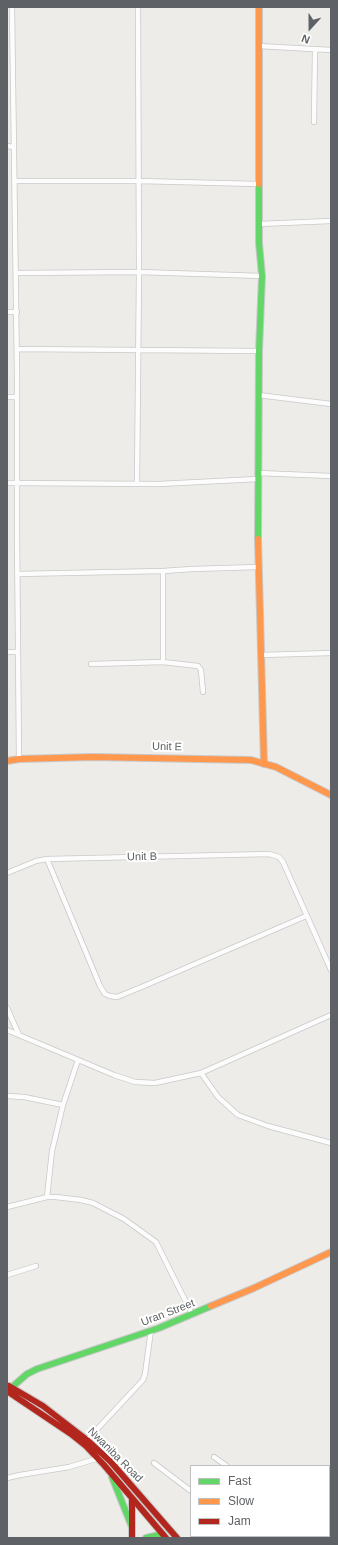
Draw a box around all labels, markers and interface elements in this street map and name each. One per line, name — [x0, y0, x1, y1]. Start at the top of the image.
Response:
north arrow — [290, 8, 330, 48]
text: N — [300, 32, 312, 46]
street label: Unit E — [152, 740, 182, 754]
street label: Unit B — [127, 850, 157, 864]
street label: Uran Street — [139, 1297, 197, 1329]
street label: Nwaniba Road — [85, 1425, 145, 1485]
legend — [190, 1465, 330, 1537]
text: Fast — [228, 1474, 251, 1488]
text: Slow — [228, 1494, 254, 1508]
text: Jam — [228, 1514, 251, 1528]

